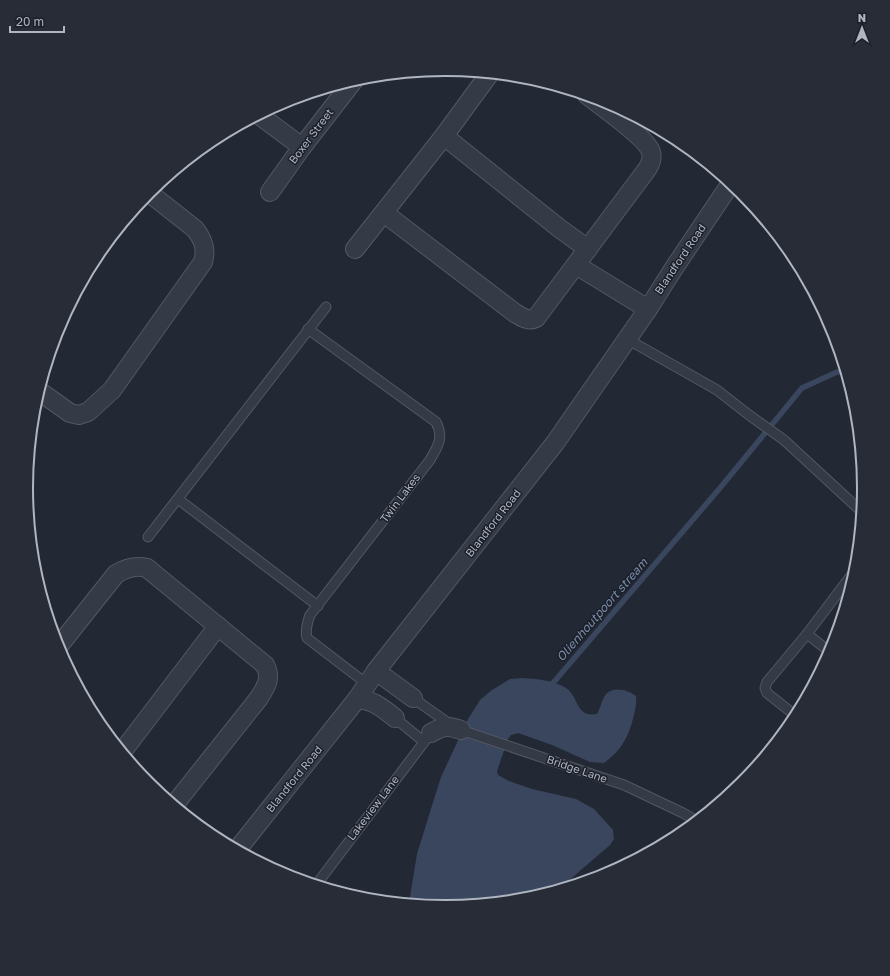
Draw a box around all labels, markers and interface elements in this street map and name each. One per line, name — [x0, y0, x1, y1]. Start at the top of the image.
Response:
scale bar — [10, 8, 64, 34]
north arrow — [842, 8, 882, 48]
text: N — [858, 11, 866, 24]
text: 20 m — [16, 14, 44, 29]
street label: Boxer Street — [286, 106, 336, 166]
street label: Blandford Road — [651, 221, 708, 296]
street label: Twin Lakes — [377, 470, 422, 525]
street label: Blandford Road — [462, 486, 523, 559]
water label: Olienhoutpoort stream — [553, 554, 651, 664]
street label: Blandford Road — [263, 743, 324, 815]
street label: Bridge Lane — [545, 752, 609, 785]
street label: Lakeview Lane — [344, 773, 401, 843]

